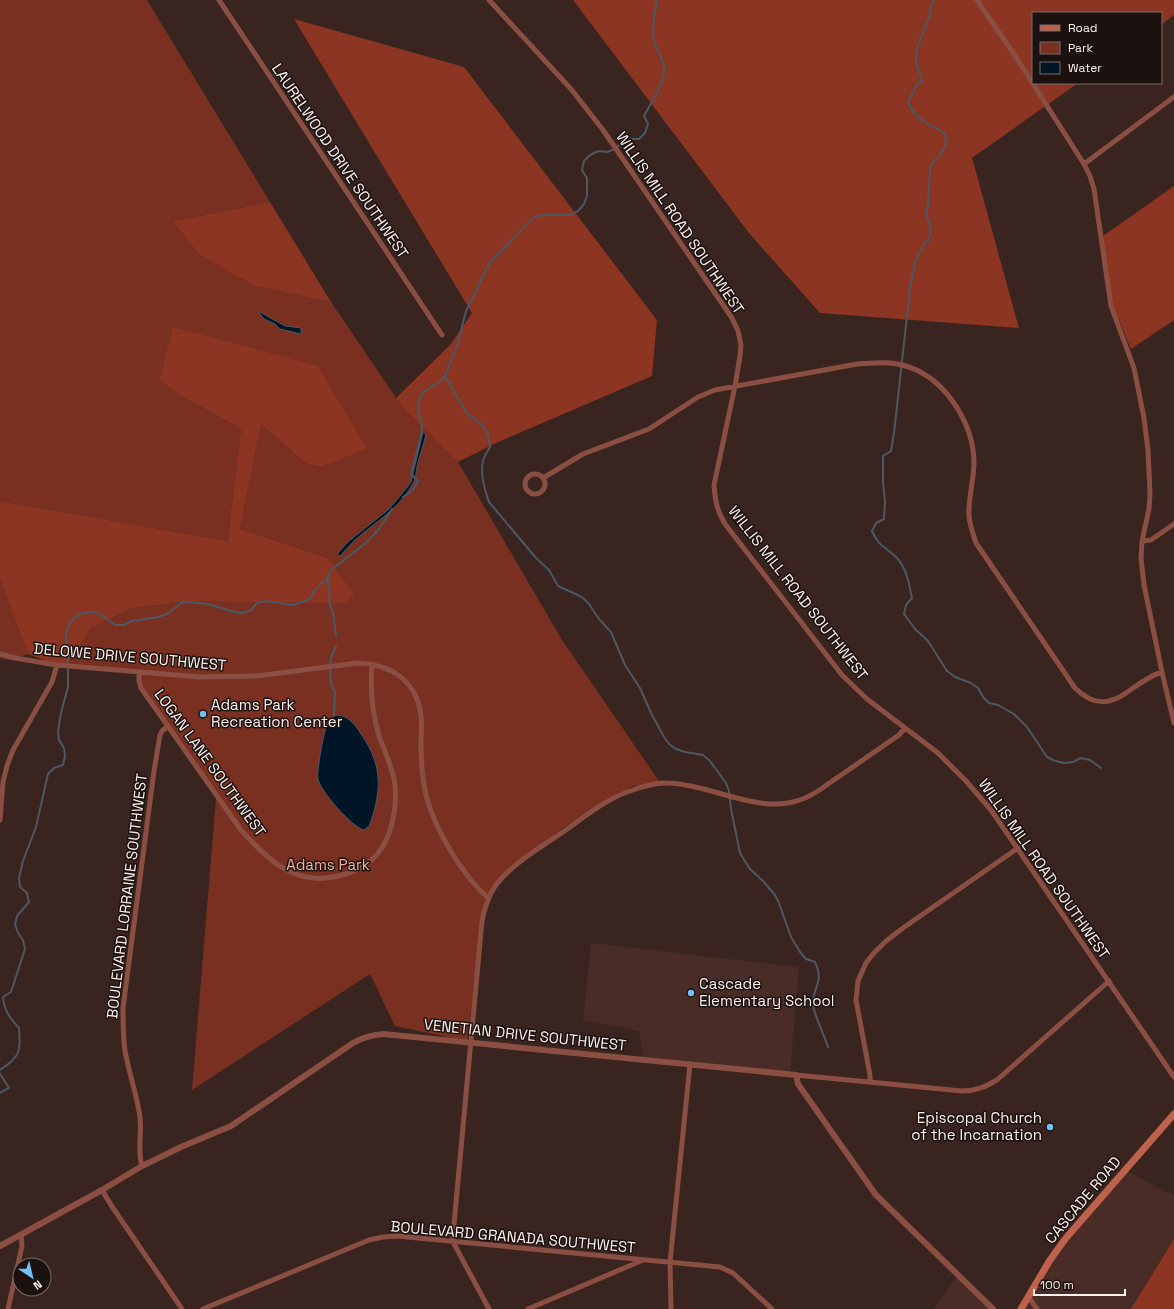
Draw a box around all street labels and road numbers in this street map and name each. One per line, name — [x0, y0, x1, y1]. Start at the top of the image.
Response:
street label: LAURELWOOD DRIVE SOUTHWEST — [268, 60, 413, 262]
street label: WILLIS MILL ROAD SOUTHWEST — [612, 128, 749, 318]
street label: WILLIS MILL ROAD SOUTHWEST — [724, 502, 872, 684]
street label: DELOWE DRIVE SOUTHWEST — [33, 639, 227, 674]
street label: LOGAN LANE SOUTHWEST — [150, 685, 271, 840]
street label: BOULEVARD LORRAINE SOUTHWEST — [102, 772, 151, 1020]
street label: WILLIS MILL ROAD SOUTHWEST — [975, 775, 1114, 963]
street label: VENETIAN DRIVE SOUTHWEST — [423, 1014, 627, 1055]
street label: CASCADE ROAD — [1041, 1152, 1125, 1247]
street label: BOULEVARD GRANADA SOUTHWEST — [390, 1216, 637, 1257]

